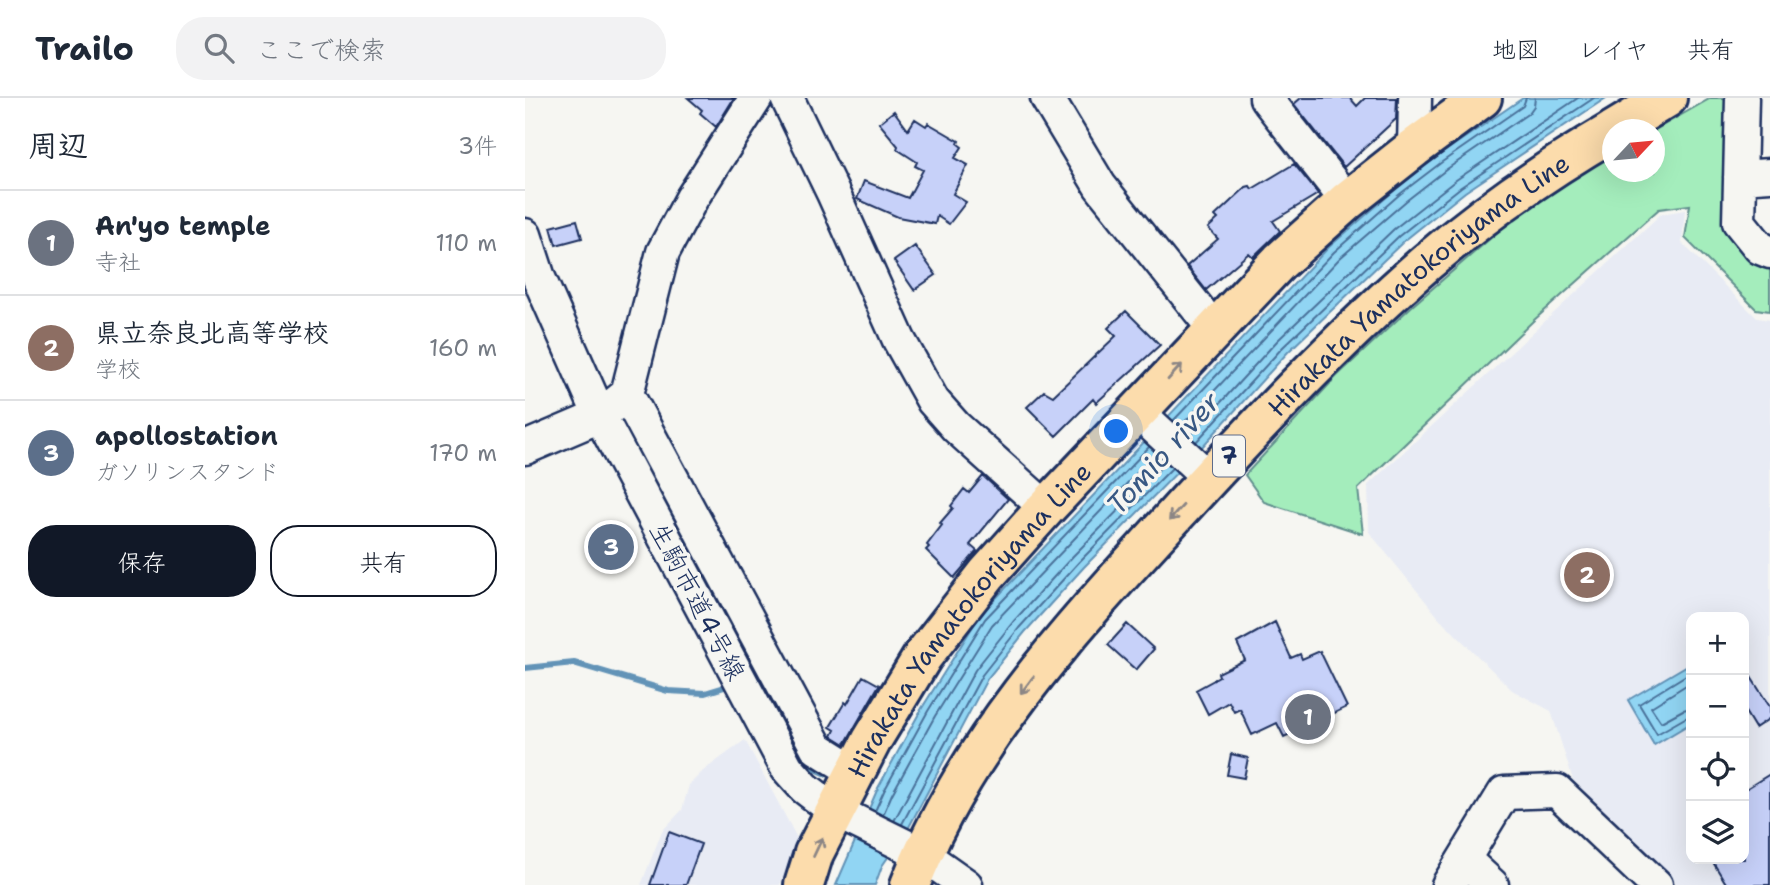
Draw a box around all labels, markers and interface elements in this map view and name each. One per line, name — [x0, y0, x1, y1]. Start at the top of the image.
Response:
search box — [176, 17, 666, 80]
text: Trailo — [35, 26, 134, 71]
icon: search — [200, 29, 238, 67]
text: ここで検索 — [256, 32, 386, 67]
text: 地図 — [1492, 34, 1540, 66]
text: レイヤ — [1578, 34, 1649, 66]
text: 共有 — [1687, 34, 1735, 66]
north arrow — [1602, 119, 1665, 182]
text: 周辺 — [28, 125, 88, 166]
text: 3件 — [458, 131, 497, 161]
street label: Hirakata Yamatokoriyama Line — [1259, 145, 1576, 423]
text: An'yo temple — [95, 208, 271, 243]
text: 1 — [46, 228, 56, 258]
text: 110 m — [435, 228, 497, 258]
text: 寺社 — [95, 247, 141, 277]
text: 県立奈良北高等学校 — [95, 315, 329, 350]
text: 2 — [43, 333, 59, 363]
text: 160 m — [429, 333, 497, 363]
text: 学校 — [95, 354, 141, 384]
one-way arrow — [1167, 363, 1183, 381]
water label: Tomio river — [1098, 383, 1229, 523]
your location — [1099, 414, 1133, 448]
text: apollostation — [95, 418, 278, 453]
road number: 7 — [1213, 436, 1245, 477]
text: 3 — [43, 438, 59, 468]
text: 170 m — [429, 438, 497, 468]
street label: Hirakata Yamatokoriyama Line — [838, 454, 1099, 783]
text: ガソリンスタンド — [95, 457, 279, 487]
one-way arrow — [1168, 504, 1185, 521]
street label: 生駒市道4号線 — [642, 516, 754, 686]
pin: 3 — [588, 521, 634, 573]
button: 保存 — [28, 525, 256, 597]
button: 共有 — [270, 525, 497, 597]
pin: 2 — [1564, 549, 1610, 601]
map controls — [1686, 612, 1749, 864]
button: + — [1686, 612, 1749, 675]
one-way arrow — [1019, 675, 1034, 693]
button: − — [1686, 675, 1749, 738]
pin: 1 — [1285, 691, 1331, 743]
button: locate — [1686, 738, 1749, 801]
button: layers — [1686, 801, 1749, 864]
one-way arrow — [811, 837, 825, 858]

